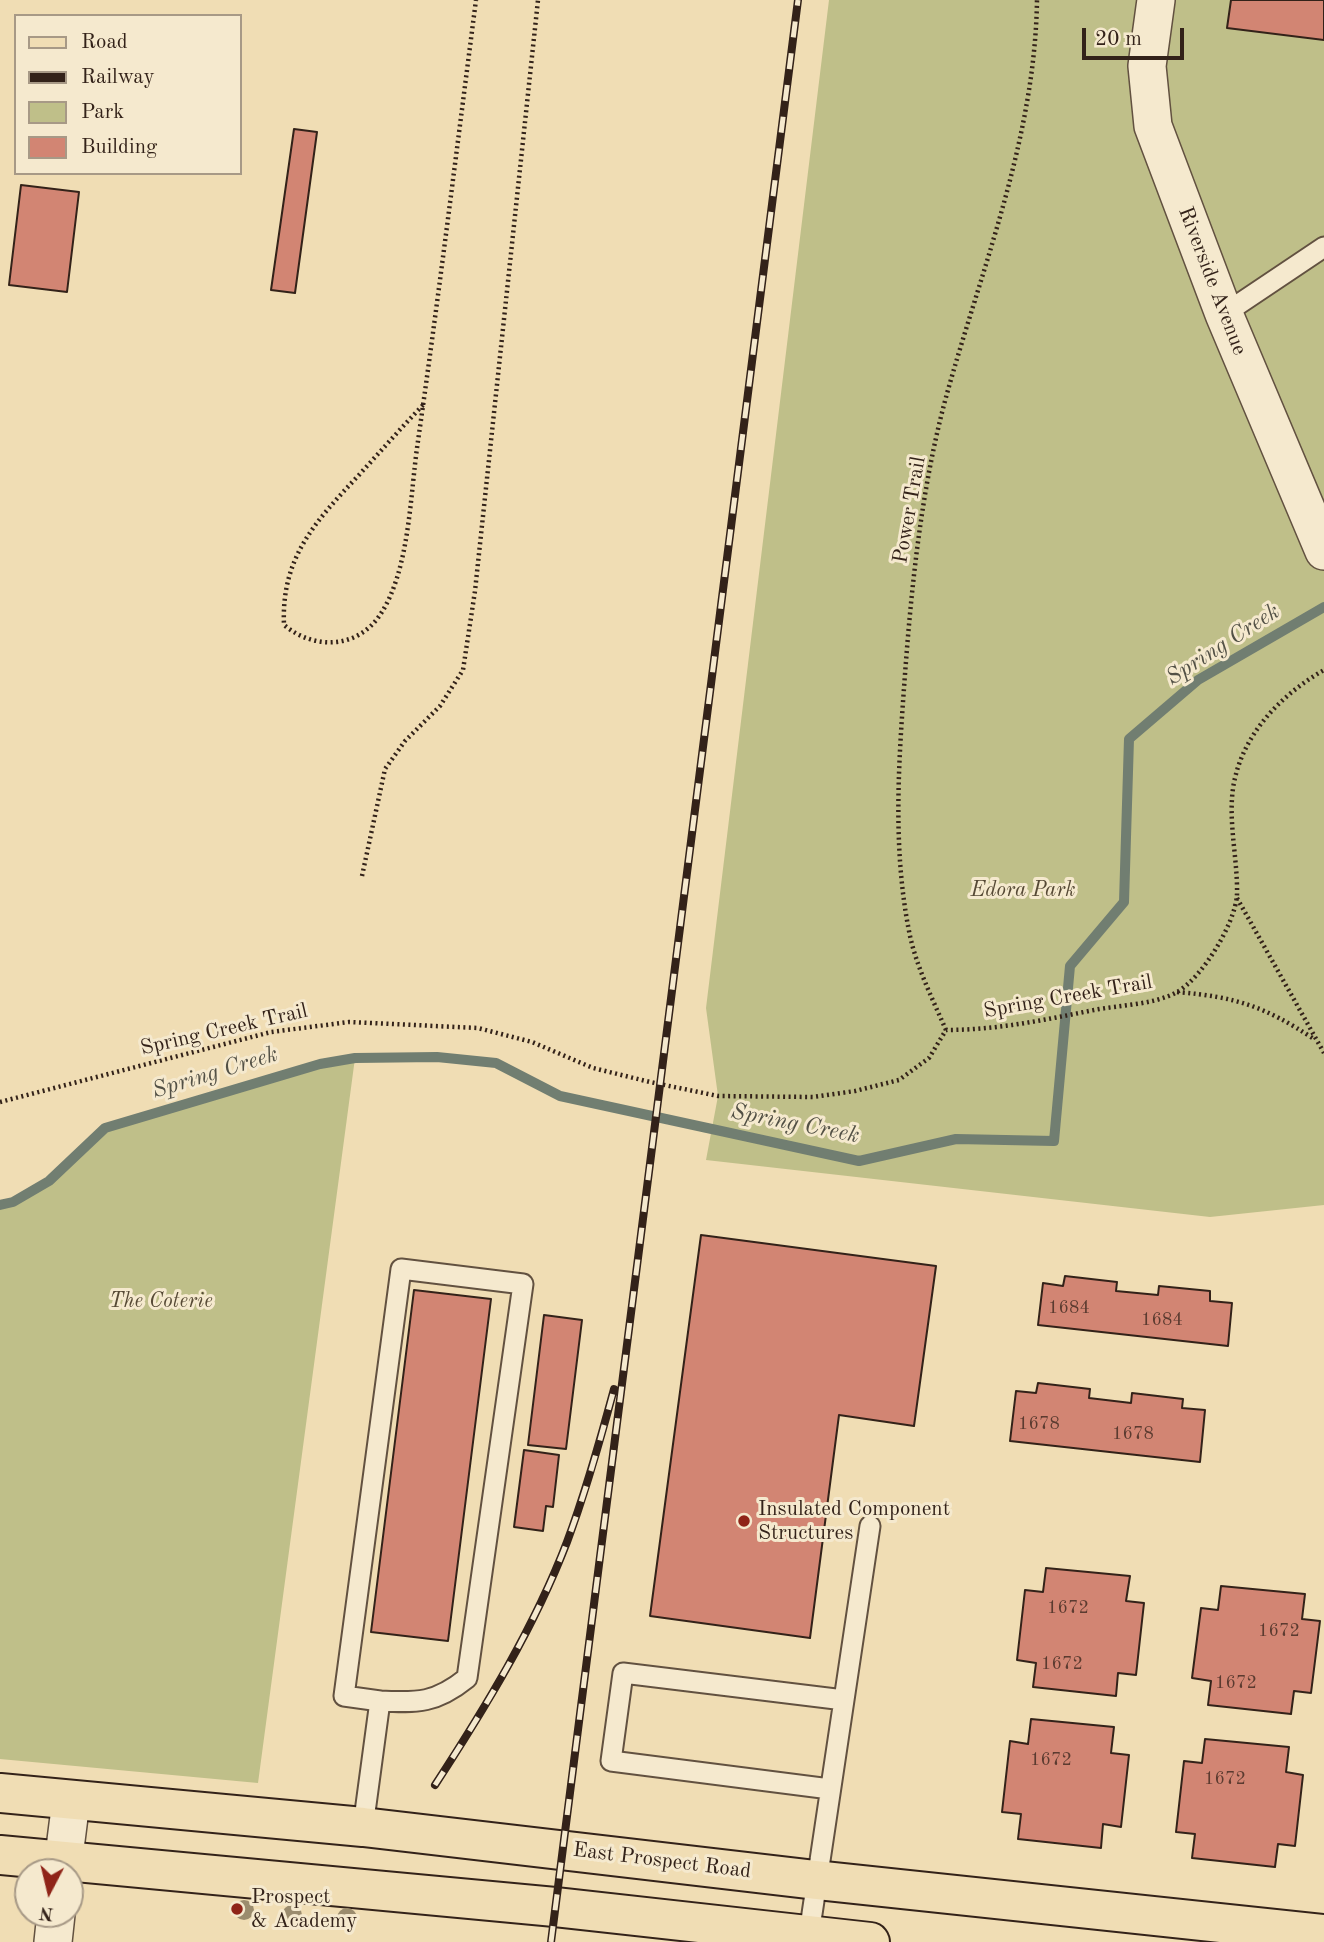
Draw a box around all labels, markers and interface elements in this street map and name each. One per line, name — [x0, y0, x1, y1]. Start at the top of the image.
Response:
legend — [14, 14, 242, 175]
scale bar — [1086, 14, 1188, 58]
text: 20 m — [1095, 29, 1142, 50]
text: Road — [81, 32, 128, 53]
text: Railway — [81, 67, 155, 88]
text: Park — [81, 102, 124, 123]
text: Building — [81, 137, 157, 158]
street label: Riverside Avenue — [1172, 203, 1252, 359]
street label: Power Trail — [888, 455, 932, 565]
water label: Spring Creek — [1161, 598, 1285, 692]
park label: Edora Park — [970, 877, 1076, 903]
street label: Spring Creek Trail — [982, 970, 1154, 1024]
street label: Spring Creek Trail — [138, 999, 310, 1061]
water label: Spring Creek — [149, 1041, 281, 1105]
water label: Spring Creek — [728, 1098, 862, 1150]
park label: The Coterie — [109, 1288, 213, 1314]
house number: 1684 — [1048, 1297, 1090, 1319]
house number: 1684 — [1141, 1309, 1183, 1331]
house number: 1678 — [1018, 1413, 1060, 1435]
house number: 1678 — [1112, 1423, 1154, 1445]
place label: Insulated Component Structures — [758, 1496, 950, 1546]
marker: Insulated Component Structures — [736, 1513, 752, 1529]
house number: 1672 — [1047, 1597, 1089, 1619]
house number: 1672 — [1258, 1620, 1300, 1642]
house number: 1672 — [1041, 1653, 1083, 1675]
house number: 1672 — [1215, 1672, 1257, 1694]
house number: 1672 — [1030, 1749, 1072, 1771]
house number: 1672 — [1204, 1768, 1246, 1790]
street label: East Prospect Road — [571, 1838, 753, 1884]
north arrow — [14, 1858, 84, 1928]
place label: Prospect & Academy — [251, 1884, 357, 1934]
marker: Prospect & Academy — [229, 1901, 245, 1917]
text: N — [38, 1902, 55, 1923]

